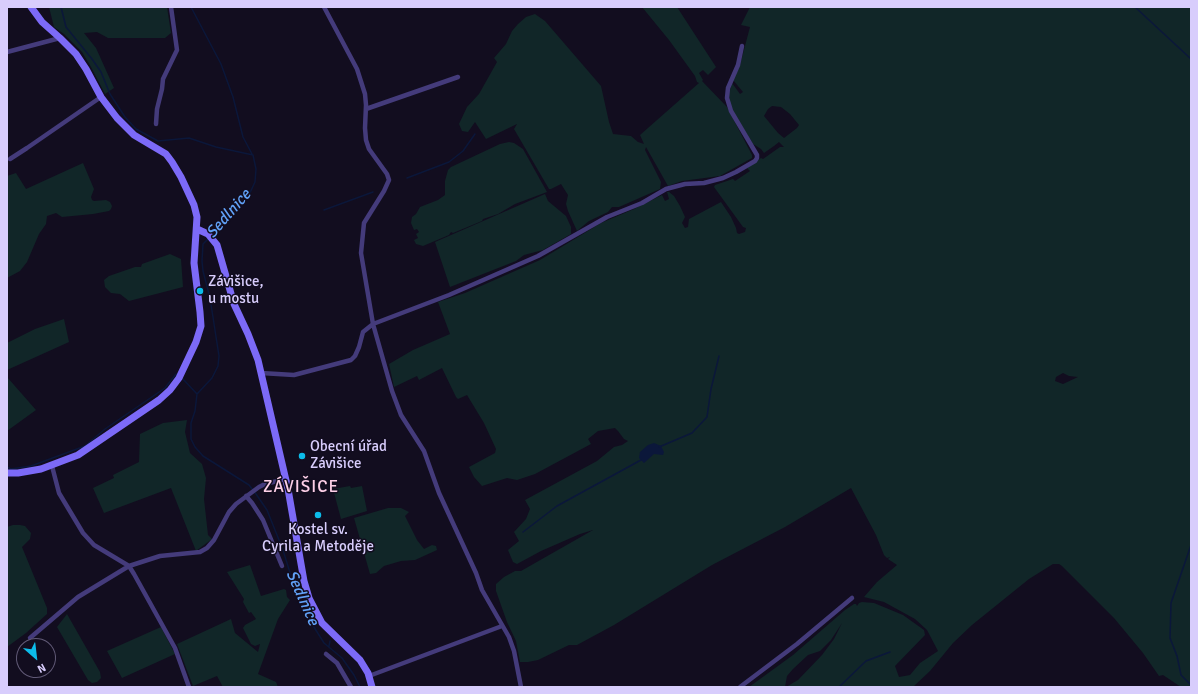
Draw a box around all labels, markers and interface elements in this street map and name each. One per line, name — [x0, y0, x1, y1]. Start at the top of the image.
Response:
water label: Sedlnice — [203, 186, 255, 242]
place label: Závišice, u mostu — [208, 273, 263, 308]
marker: Závišice, u mostu — [195, 286, 205, 296]
place label: Obecní úřad Závišice — [310, 438, 387, 473]
marker: Obecní úřad Závišice — [297, 451, 307, 461]
district label: ZÁVIŠICE — [263, 478, 339, 498]
marker: Kostel sv. Cyrila a Metoděje — [313, 510, 323, 520]
place label: Kostel sv. Cyrila a Metoděje — [262, 521, 374, 556]
water label: Sedlnice — [281, 567, 323, 629]
north arrow — [16, 638, 56, 678]
text: N — [35, 661, 48, 676]

